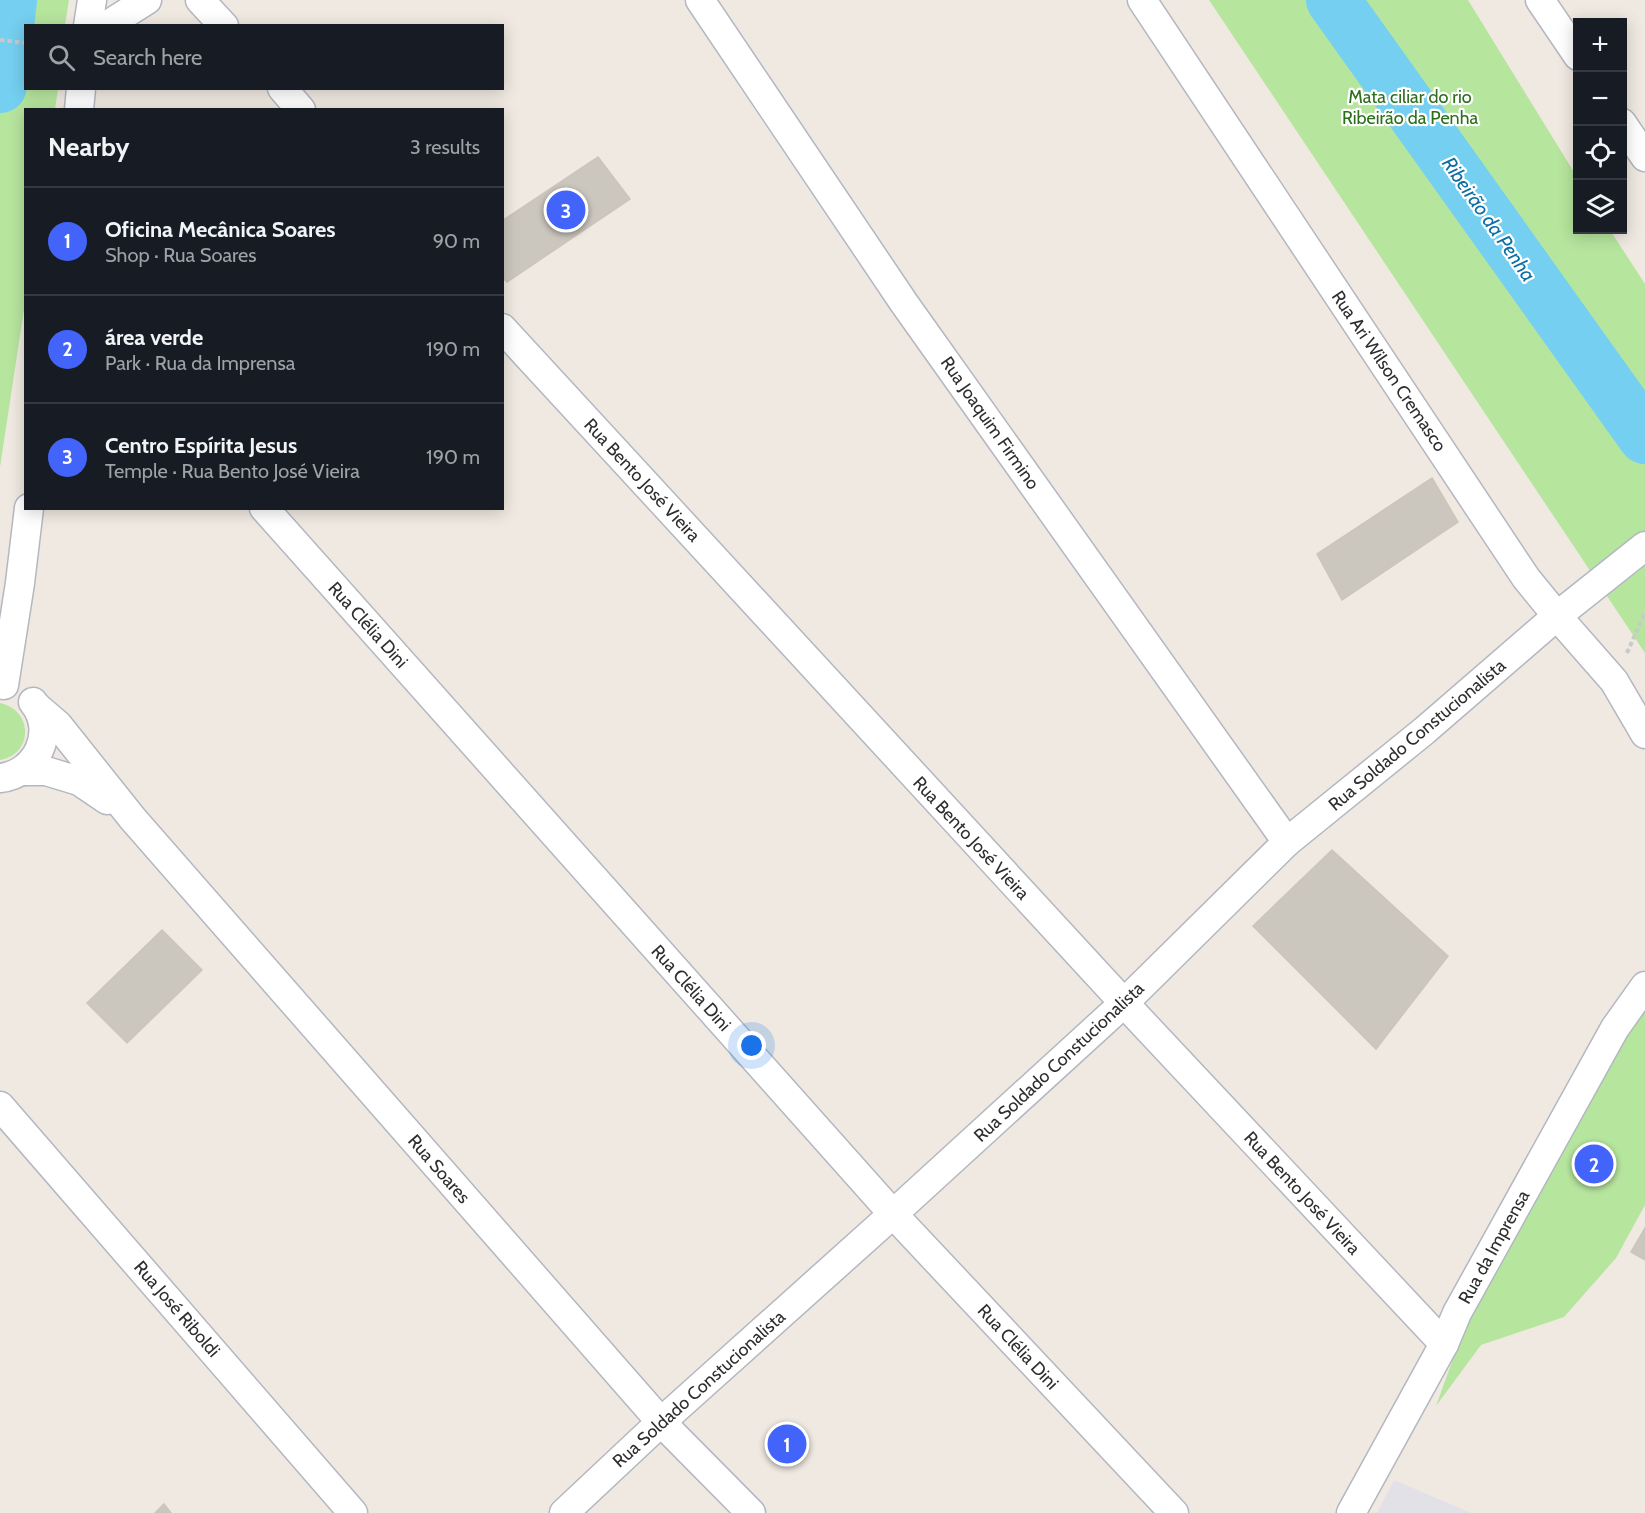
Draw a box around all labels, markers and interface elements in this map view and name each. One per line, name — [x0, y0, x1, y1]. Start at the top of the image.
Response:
map controls — [1573, 18, 1627, 234]
button: + — [1573, 18, 1627, 72]
search box — [24, 24, 504, 90]
icon: search — [45, 41, 78, 74]
text: Search here — [93, 44, 202, 71]
button: − — [1573, 72, 1627, 126]
park label: Mata ciliar do rio Ribeirão da Penha — [1342, 86, 1478, 129]
button: locate — [1573, 126, 1627, 180]
text: Nearby — [48, 131, 129, 163]
text: 3 results — [410, 135, 480, 159]
water label: Ribeirão da Penha — [1437, 152, 1541, 286]
button: layers — [1573, 180, 1627, 234]
pin: 3 — [546, 188, 586, 232]
text: Oficina Mecânica Soares — [105, 216, 336, 243]
text: 1 — [64, 229, 71, 253]
text: 90 m — [433, 229, 480, 253]
text: Shop · Rua Soares — [105, 243, 257, 267]
street label: Rua Ari Wilson Cremasco — [1327, 286, 1451, 456]
text: área verde — [105, 324, 203, 351]
text: 2 — [62, 337, 73, 361]
text: 190 m — [426, 337, 480, 361]
text: Park · Rua da Imprensa — [105, 351, 295, 375]
street label: Rua Joaquim Firmino — [936, 352, 1044, 494]
street label: Rua Bento José Vieira — [579, 414, 705, 546]
text: Centro Espírita Jesus — [105, 432, 297, 459]
text: 3 — [62, 445, 73, 469]
text: 190 m — [426, 445, 480, 469]
text: Temple · Rua Bento José Vieira — [105, 459, 360, 483]
street label: Rua Clélia Dini — [323, 577, 413, 673]
street label: Rua Soldado Constucionalista — [1324, 654, 1510, 816]
street label: Rua Bento José Vieira — [908, 772, 1034, 904]
street label: Rua Clélia Dini — [646, 940, 736, 1036]
street label: Rua Soldado Constucionalista — [969, 977, 1149, 1147]
your location — [737, 1031, 766, 1060]
street label: Rua Bento José Vieira — [1239, 1127, 1365, 1259]
street label: Rua Soares — [403, 1130, 475, 1208]
pin: 2 — [1574, 1142, 1614, 1186]
street label: Rua da Imprensa — [1454, 1186, 1534, 1308]
street label: Rua José Riboldi — [129, 1256, 225, 1362]
street label: Rua Clélia Dini — [973, 1300, 1063, 1394]
street label: Rua Soldado Constucionalista — [608, 1305, 790, 1472]
pin: 1 — [768, 1422, 806, 1466]

